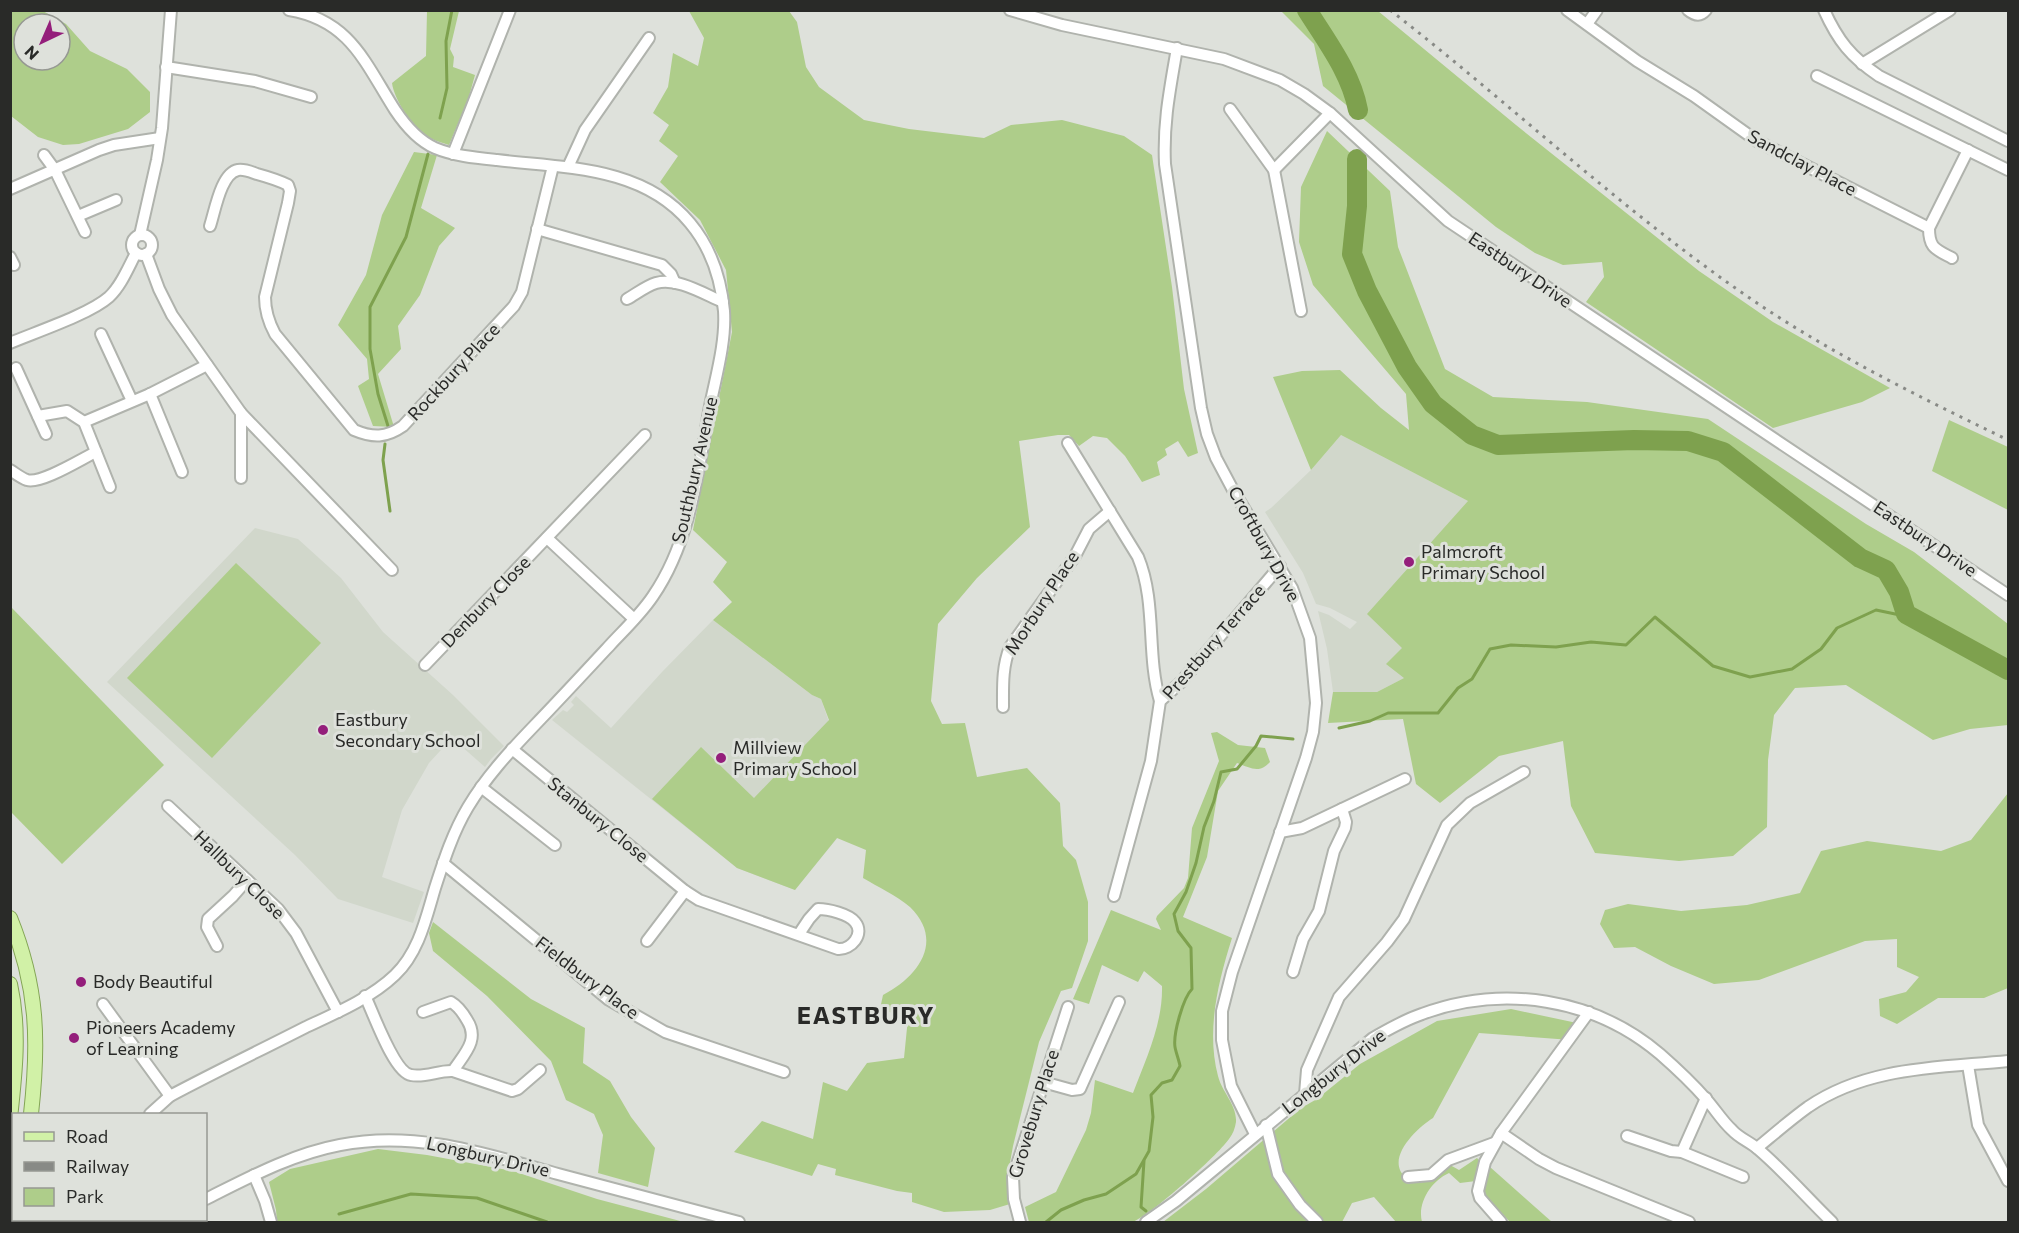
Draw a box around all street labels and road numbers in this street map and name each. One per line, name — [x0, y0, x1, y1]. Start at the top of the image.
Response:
street label: Sandclay Place — [1744, 124, 1861, 200]
street label: Eastbury Drive — [1465, 227, 1576, 312]
street label: Rockbury Place — [403, 318, 504, 425]
street label: Southbury Avenue — [666, 394, 722, 545]
street label: Croftbury Drive — [1224, 482, 1306, 605]
street label: Eastbury Drive — [1870, 496, 1981, 581]
street label: Morbury Place — [999, 546, 1083, 659]
street label: Denbury Close — [436, 551, 534, 652]
street label: Prestbury Terrace — [1157, 579, 1269, 703]
street label: Stanbury Close — [544, 772, 653, 867]
street label: Hallbury Close — [190, 825, 290, 923]
street label: Fieldbury Place — [532, 931, 644, 1023]
street label: Longbury Drive — [1277, 1024, 1390, 1118]
street label: Grovebury Place — [1003, 1047, 1063, 1181]
street label: Longbury Drive — [425, 1131, 552, 1181]

